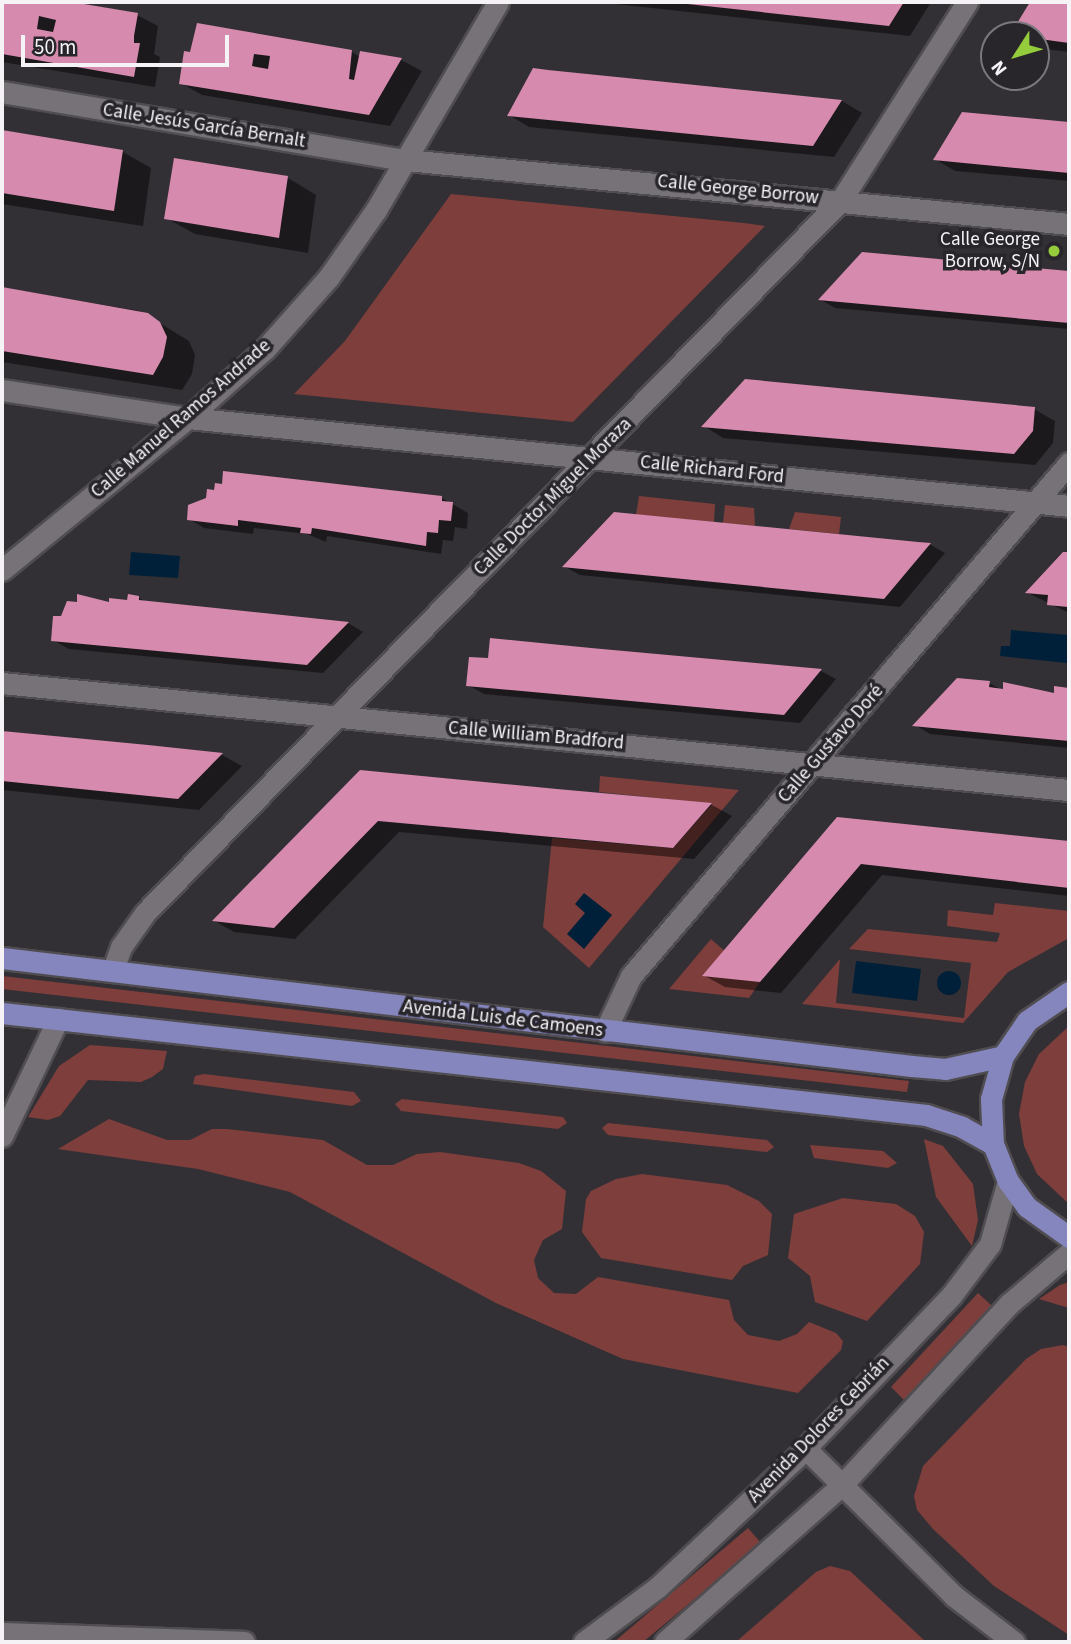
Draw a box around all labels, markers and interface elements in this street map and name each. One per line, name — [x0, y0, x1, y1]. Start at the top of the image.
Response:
scale bar — [24, 21, 233, 65]
north arrow — [980, 21, 1050, 91]
text: 50 m — [34, 32, 76, 62]
text: N — [985, 55, 1014, 81]
street label: Calle Jesús García Bernalt — [101, 99, 307, 153]
street label: Calle George Borrow — [656, 170, 820, 210]
place label: Calle George Borrow, S/N — [940, 229, 1040, 273]
marker: Calle George Borrow, S/N — [1046, 243, 1062, 259]
street label: Calle Manuel Ramos Andrade — [87, 335, 275, 503]
street label: Calle Doctor Miguel Moraza — [469, 413, 637, 581]
street label: Calle Richard Ford — [639, 451, 785, 489]
street label: Calle Gustavo Doré — [773, 680, 889, 808]
street label: Calle William Bradford — [447, 717, 625, 755]
street label: Avenida Luis de Camoens — [402, 995, 604, 1043]
street label: Avenida Dolores Cebrián — [743, 1352, 895, 1508]

